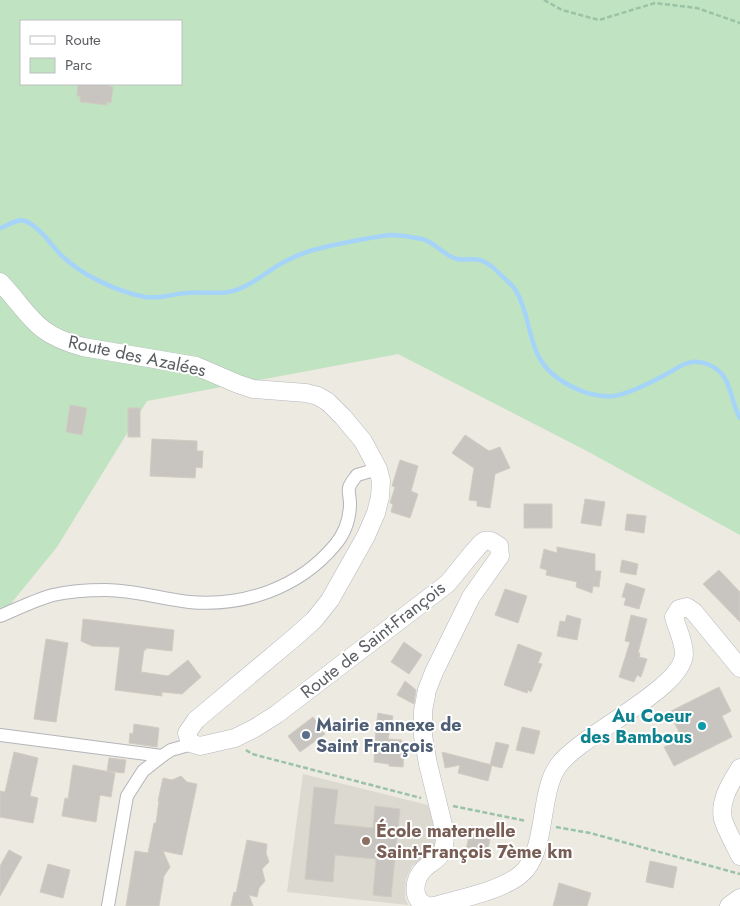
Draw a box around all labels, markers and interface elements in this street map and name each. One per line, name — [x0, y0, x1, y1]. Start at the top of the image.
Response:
legend — [20, 20, 182, 85]
text: Route — [65, 29, 101, 51]
text: Parc — [65, 54, 92, 76]
street label: Route des Azalées — [66, 329, 208, 383]
street label: Route de Saint-François — [295, 575, 451, 705]
place label: Au Coeur des Bambous — [580, 703, 693, 750]
place label: Mairie annexe de Saint François — [316, 712, 462, 759]
marker: Au Coeur des Bambous — [696, 720, 708, 732]
marker: Mairie annexe de Saint François — [300, 729, 312, 741]
place label: École maternelle Saint-François 7ème km — [376, 818, 572, 865]
marker: École maternelle Saint-François 7ème km — [360, 835, 372, 847]

